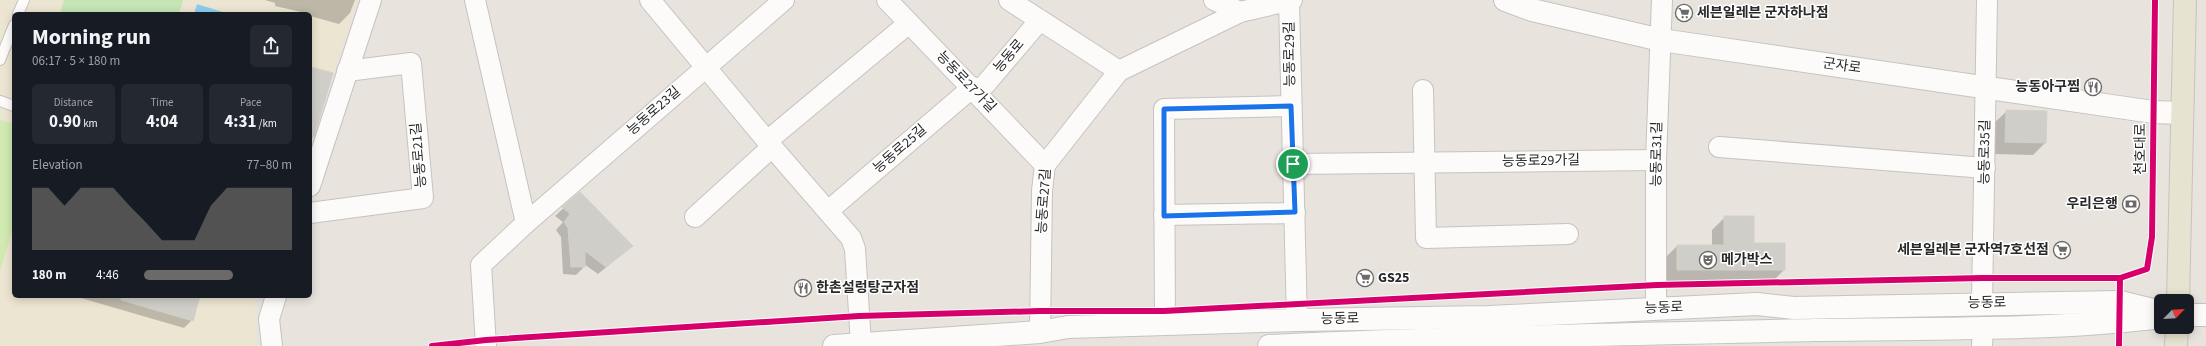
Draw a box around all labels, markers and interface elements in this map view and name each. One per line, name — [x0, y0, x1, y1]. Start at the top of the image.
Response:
supermarket icon: 세븐일레븐 군자하나점 — [1674, 3, 1694, 23]
place label: 세븐일레븐 군자하나점 — [1697, 3, 1829, 23]
text: Morning run — [32, 21, 151, 53]
street label: 능동로29길 — [1279, 21, 1301, 87]
button: share — [250, 25, 292, 67]
street label: 능동로 — [989, 35, 1029, 77]
street label: 능동로27가길 — [932, 47, 1000, 117]
text: 06:17 · 5 × 180 m — [32, 52, 120, 70]
street label: 군자로 — [1821, 53, 1863, 79]
place label: 능동아구찜 — [2016, 77, 2080, 97]
restaurant icon: 능동아구찜 — [2083, 77, 2103, 97]
street label: 능동로23길 — [623, 82, 685, 140]
text: Distance — [54, 95, 93, 110]
text: Time — [150, 95, 174, 110]
text: Pace — [240, 95, 261, 110]
text: 0.90 — [49, 110, 81, 134]
text: 4:04 — [146, 110, 178, 134]
text: 4:31 — [224, 110, 256, 134]
text: km — [81, 116, 98, 131]
text: /km — [256, 116, 277, 131]
street label: 능동로35길 — [1974, 119, 1996, 185]
street label: 능동로25길 — [869, 120, 931, 178]
street label: 능동로31길 — [1646, 121, 1668, 187]
street label: 능동로21길 — [406, 122, 432, 188]
street label: 천호대로 — [2131, 123, 2151, 175]
pin — [1276, 147, 1310, 181]
street label: 능동로29가길 — [1502, 150, 1580, 172]
icon: arrive — [1282, 153, 1304, 175]
text: Elevation — [32, 156, 83, 174]
text: 77–80 m — [247, 156, 292, 174]
street label: 능동로27길 — [1032, 168, 1056, 234]
place label: 우리은행 — [2066, 194, 2118, 214]
bank icon: 우리은행 — [2121, 194, 2141, 214]
place label: 세븐일레븐 군자역7호선점 — [1897, 240, 2049, 260]
supermarket icon: 세븐일레븐 군자역7호선점 — [2052, 240, 2072, 260]
theatre icon: 메가박스 — [1698, 250, 1718, 270]
place label: 메가박스 — [1721, 250, 1773, 270]
text: 180 m — [32, 266, 66, 284]
text: 4:46 — [96, 266, 119, 284]
supermarket icon: GS25 — [1355, 268, 1375, 288]
place label: GS25 — [1378, 268, 1410, 288]
restaurant icon: 한촌설렁탕군자점 — [793, 278, 813, 298]
place label: 한촌설렁탕군자점 — [816, 278, 919, 298]
street label: 능동로 — [1968, 293, 2007, 313]
north arrow — [2154, 294, 2194, 334]
map controls — [2154, 294, 2194, 334]
street label: 능동로 — [1644, 297, 1684, 319]
street label: 능동로 — [1321, 309, 1360, 329]

